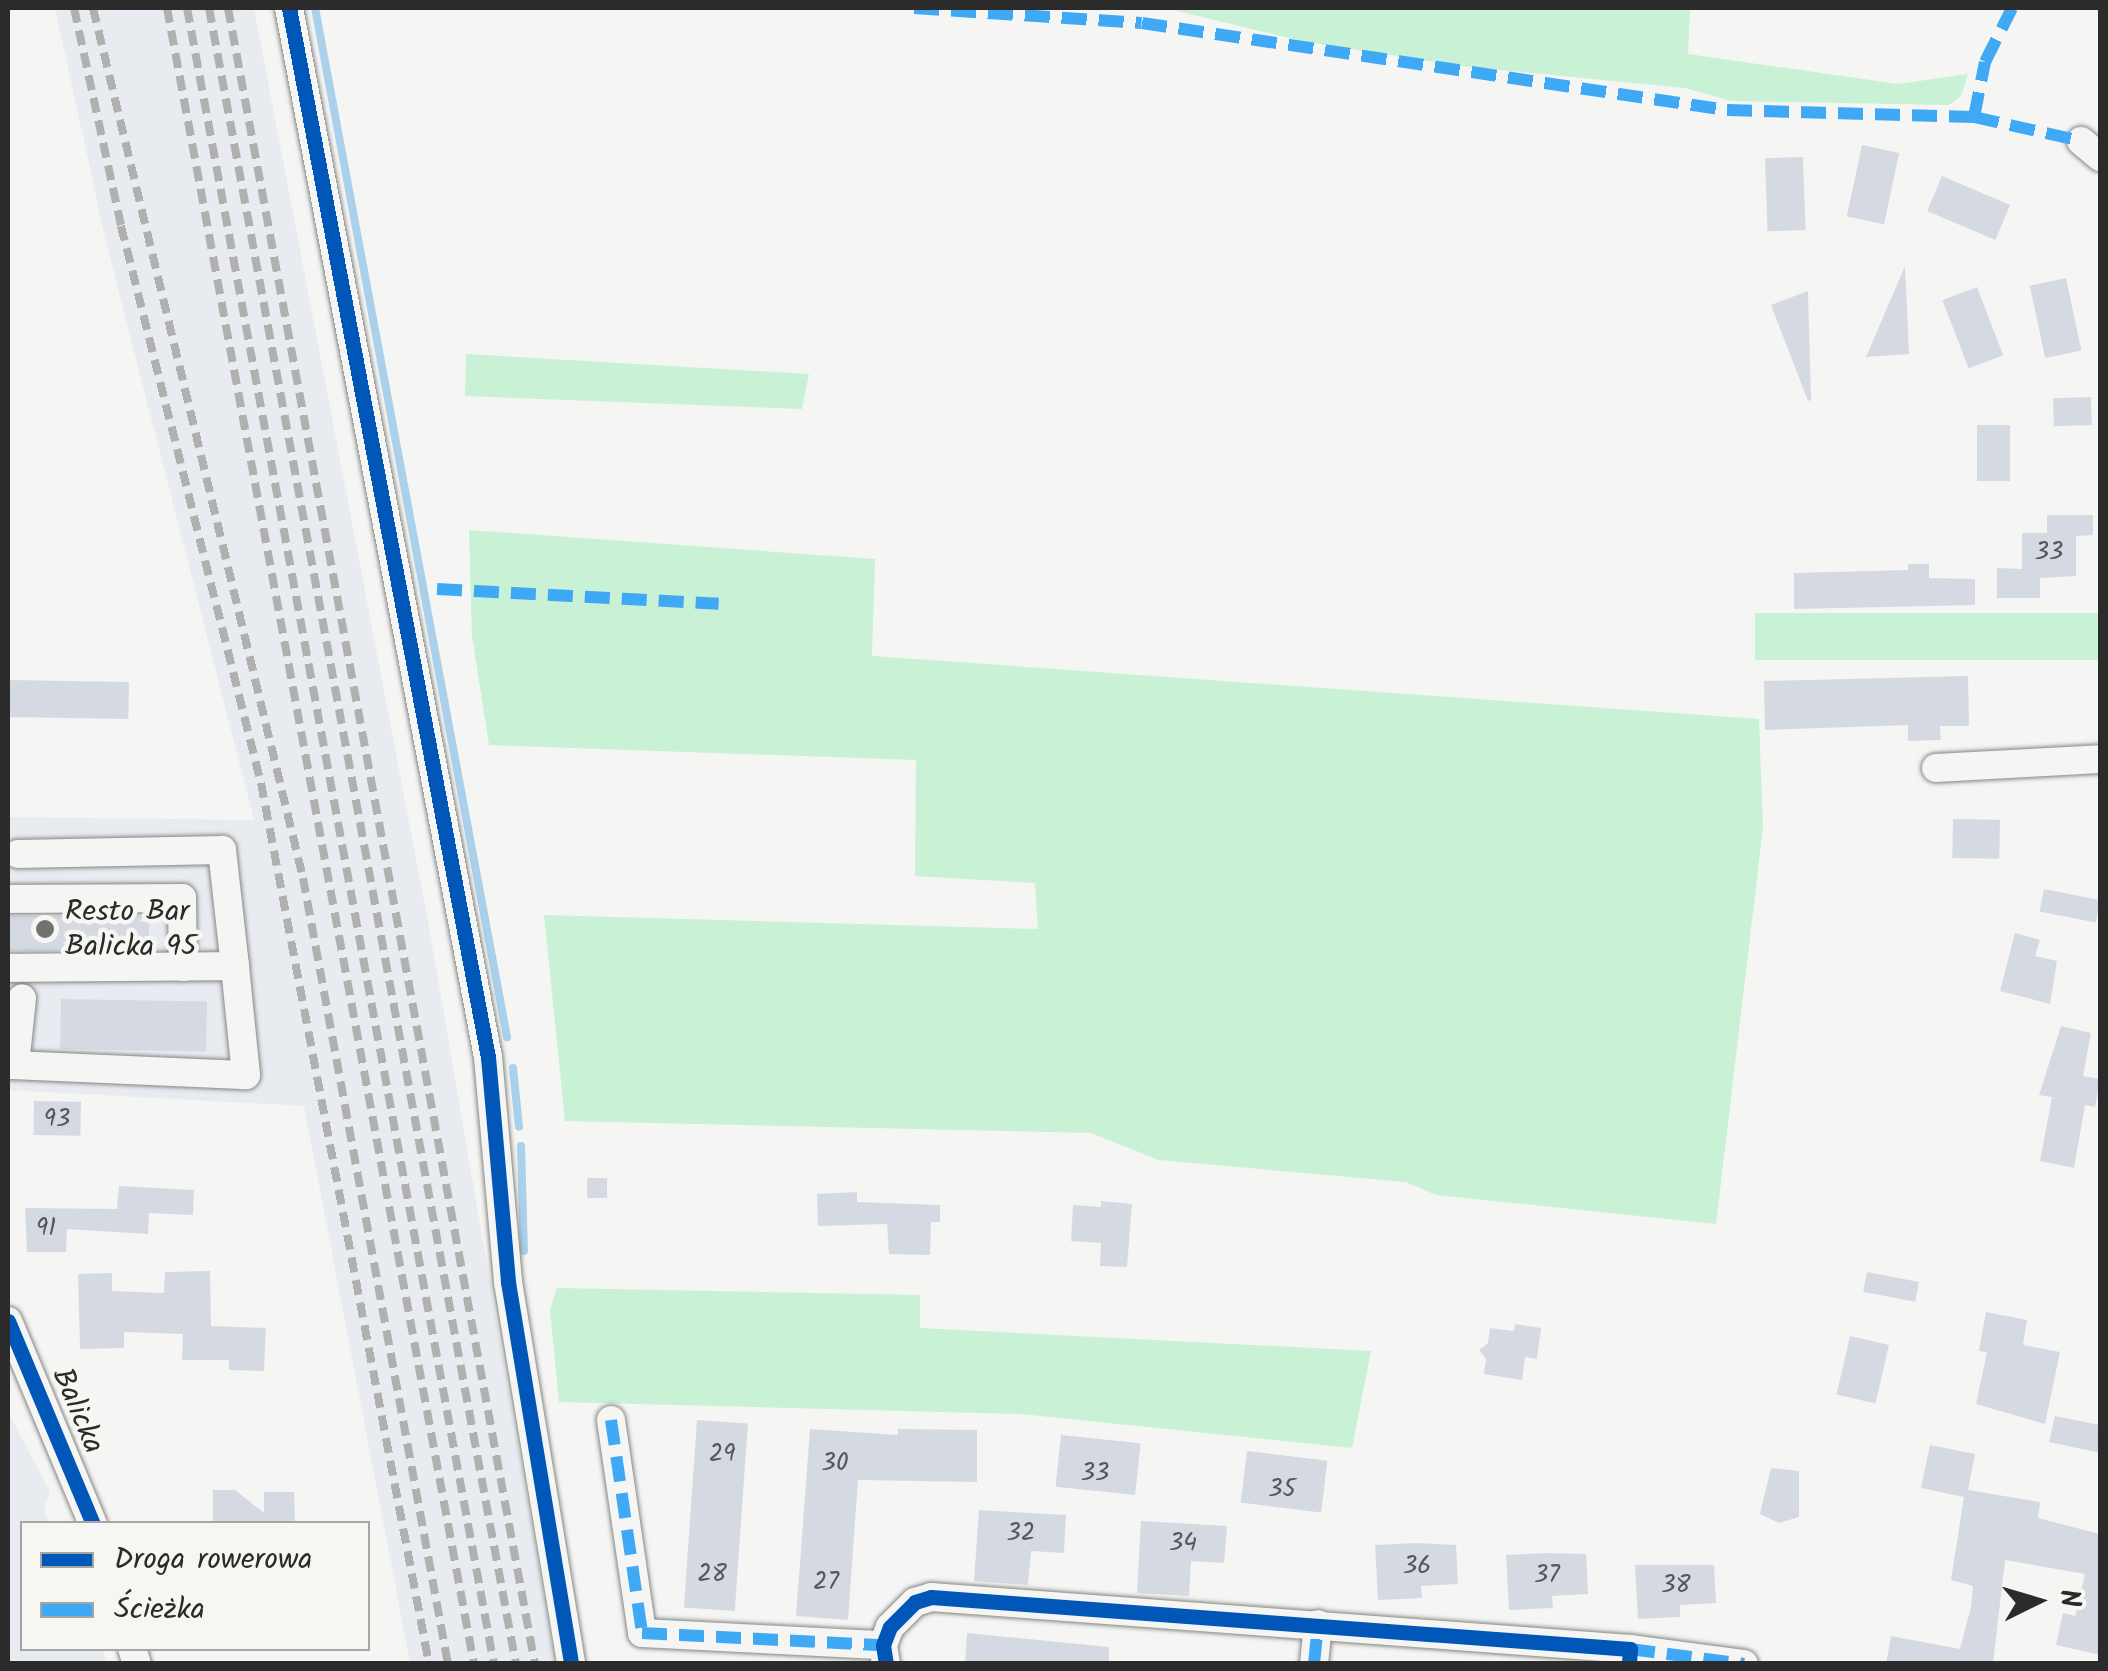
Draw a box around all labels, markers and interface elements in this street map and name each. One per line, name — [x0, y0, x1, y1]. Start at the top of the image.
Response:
house number: 33 — [2035, 537, 2063, 567]
place label: Resto Bar Balicka 95 — [65, 894, 197, 964]
marker: Resto Bar Balicka 95 — [34, 918, 56, 940]
house number: 93 — [44, 1104, 70, 1134]
house number: 91 — [36, 1213, 56, 1243]
street label: Balicka — [43, 1363, 111, 1459]
house number: 29 — [709, 1439, 735, 1469]
house number: 30 — [822, 1448, 848, 1478]
house number: 33 — [1081, 1458, 1109, 1488]
house number: 35 — [1268, 1474, 1296, 1504]
house number: 32 — [1007, 1518, 1035, 1548]
legend — [20, 1521, 370, 1651]
house number: 34 — [1169, 1528, 1197, 1558]
text: Droga rowerowa — [114, 1536, 312, 1584]
house number: 36 — [1403, 1551, 1431, 1581]
north arrow — [1988, 1551, 2088, 1651]
house number: 28 — [697, 1559, 727, 1589]
house number: 37 — [1534, 1560, 1560, 1590]
house number: 27 — [813, 1567, 839, 1597]
house number: 38 — [1661, 1570, 1691, 1600]
text: Ścieżka — [114, 1586, 205, 1634]
text: N — [2045, 1588, 2092, 1609]

